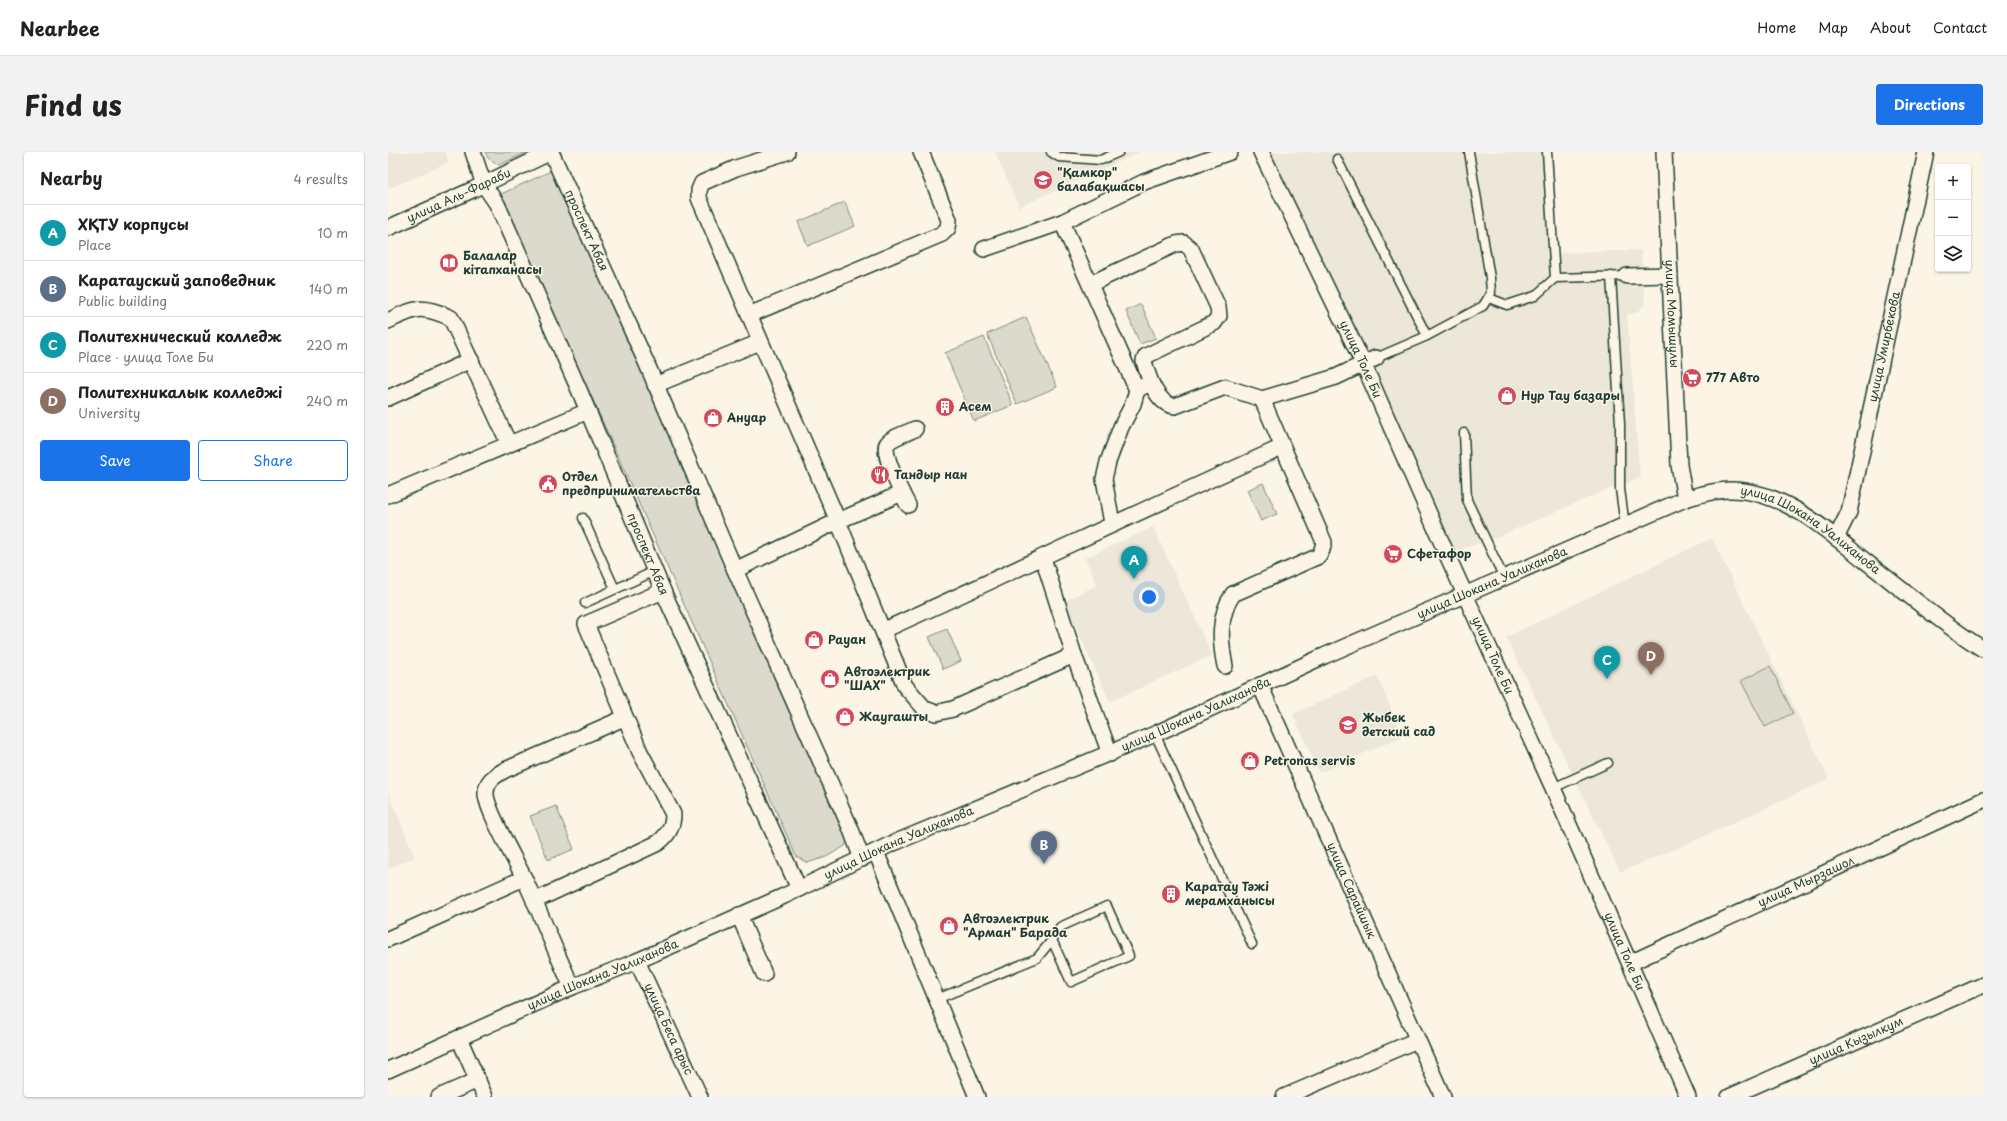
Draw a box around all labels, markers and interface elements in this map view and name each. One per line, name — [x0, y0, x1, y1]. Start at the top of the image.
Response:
text: Nearbee — [20, 14, 100, 42]
text: Home — [1757, 17, 1796, 38]
text: Map — [1818, 17, 1848, 38]
text: About — [1870, 17, 1911, 38]
text: Contact — [1933, 17, 1987, 38]
text: Find us — [24, 83, 122, 126]
button: Directions — [1876, 84, 1983, 125]
street label: улица Аль-Фараби — [404, 163, 513, 226]
place label: "Қамкор" балабақшасы — [1057, 163, 1145, 195]
map controls — [1935, 164, 1971, 272]
button: + — [1935, 164, 1971, 200]
text: Nearby — [40, 165, 102, 191]
text: 4 results — [294, 169, 348, 188]
school or university icon: "Қамкор" балабақшасы — [1032, 169, 1054, 191]
street label: проспект Абая — [561, 186, 614, 274]
button: − — [1935, 200, 1971, 236]
text: ХҚТУ корпусы — [78, 212, 189, 235]
text: A — [48, 223, 58, 242]
text: 10 m — [318, 223, 348, 242]
text: Place — [78, 235, 111, 254]
button: layers — [1935, 236, 1971, 272]
place label: Балалар кітапханасы — [463, 246, 542, 278]
library icon: Балалар кітапханасы — [438, 252, 460, 274]
street label: улица Момышулы — [1661, 259, 1684, 368]
text: Каратауский заповедник — [78, 268, 276, 291]
text: B — [49, 279, 57, 298]
text: 140 m — [309, 279, 348, 298]
street label: улица Умирбекова — [1863, 289, 1904, 404]
text: Public building — [78, 291, 167, 310]
street label: улица Толе Би — [1336, 317, 1387, 401]
text: Политехнический колледж — [78, 324, 282, 347]
text: C — [48, 335, 58, 354]
text: 220 m — [306, 335, 348, 354]
text: Place · улица Толе Би — [78, 347, 214, 366]
supermarket icon: 777 Авто — [1681, 367, 1703, 389]
place label: 777 Авто — [1706, 368, 1760, 386]
text: Политехникалык колледжі — [78, 380, 282, 403]
shop icon: Нур Тау базары — [1496, 385, 1518, 407]
place label: Нур Тау базары — [1521, 386, 1620, 404]
text: D — [48, 391, 58, 410]
text: 240 m — [306, 391, 348, 410]
building icon: Асем — [934, 396, 956, 418]
place label: Асем — [958, 397, 992, 415]
text: University — [78, 403, 140, 422]
shop icon: Ануар — [702, 407, 724, 429]
place label: Ануар — [726, 408, 767, 426]
button: Save — [40, 440, 190, 481]
button: Share — [198, 440, 348, 481]
restaurant icon: Тандыр нан — [869, 464, 891, 486]
place label: Тандыр нан — [894, 465, 967, 483]
place label: Отдел предпринимательства — [562, 467, 701, 499]
public building icon: Отдел предпринимательства — [537, 473, 559, 495]
street label: улица Шокана Уалиханова — [1739, 481, 1885, 578]
street label: проспект Абая — [623, 510, 674, 598]
street label: улица Шокана Уалиханова — [1414, 541, 1570, 623]
supermarket icon: Сфетафор — [1382, 543, 1404, 565]
place label: Сфетафор — [1407, 544, 1471, 562]
pin: A — [1121, 546, 1147, 579]
your location — [1139, 587, 1159, 607]
street label: улица Толе Би — [1468, 613, 1519, 697]
shop icon: Рауан — [803, 629, 825, 651]
place label: Рауан — [828, 630, 866, 648]
pin: D — [1638, 642, 1664, 675]
pin: C — [1594, 646, 1620, 679]
place label: Автоэлектрик "ШАХ" — [844, 662, 930, 694]
shop icon: Автоэлектрик "ШАХ" — [819, 668, 841, 690]
street label: улица Шокана Уалиханова — [1118, 672, 1274, 755]
shop icon: Жаугашты — [834, 706, 856, 728]
place label: Жаугашты — [859, 707, 928, 725]
place label: Жыбек детский сад — [1362, 708, 1435, 740]
school or university icon: Жыбек детский сад — [1337, 714, 1359, 736]
shop icon: Petronas servis — [1239, 750, 1261, 772]
place label: Petronas servis — [1264, 751, 1356, 769]
street label: улица Шокана Уалиханова — [820, 801, 976, 883]
pin: B — [1031, 831, 1057, 864]
street label: улица Сарайшык — [1323, 839, 1382, 942]
street label: улица Мырзашол — [1754, 851, 1857, 911]
place label: Каратау Тәжі мерамханысы — [1185, 877, 1275, 909]
building icon: Каратау Тәжі мерамханысы — [1160, 883, 1182, 905]
place label: Автоэлектрик "Арман" Барада — [963, 909, 1068, 941]
street label: улица Толе Би — [1600, 909, 1650, 993]
shop icon: Автоэлектрик "Арман" Барада — [938, 915, 960, 937]
street label: улица Шокана Уалиханова — [524, 934, 681, 1014]
street label: улица Беса арыс — [640, 980, 698, 1078]
street label: улица Кызылкум — [1806, 1011, 1906, 1069]

